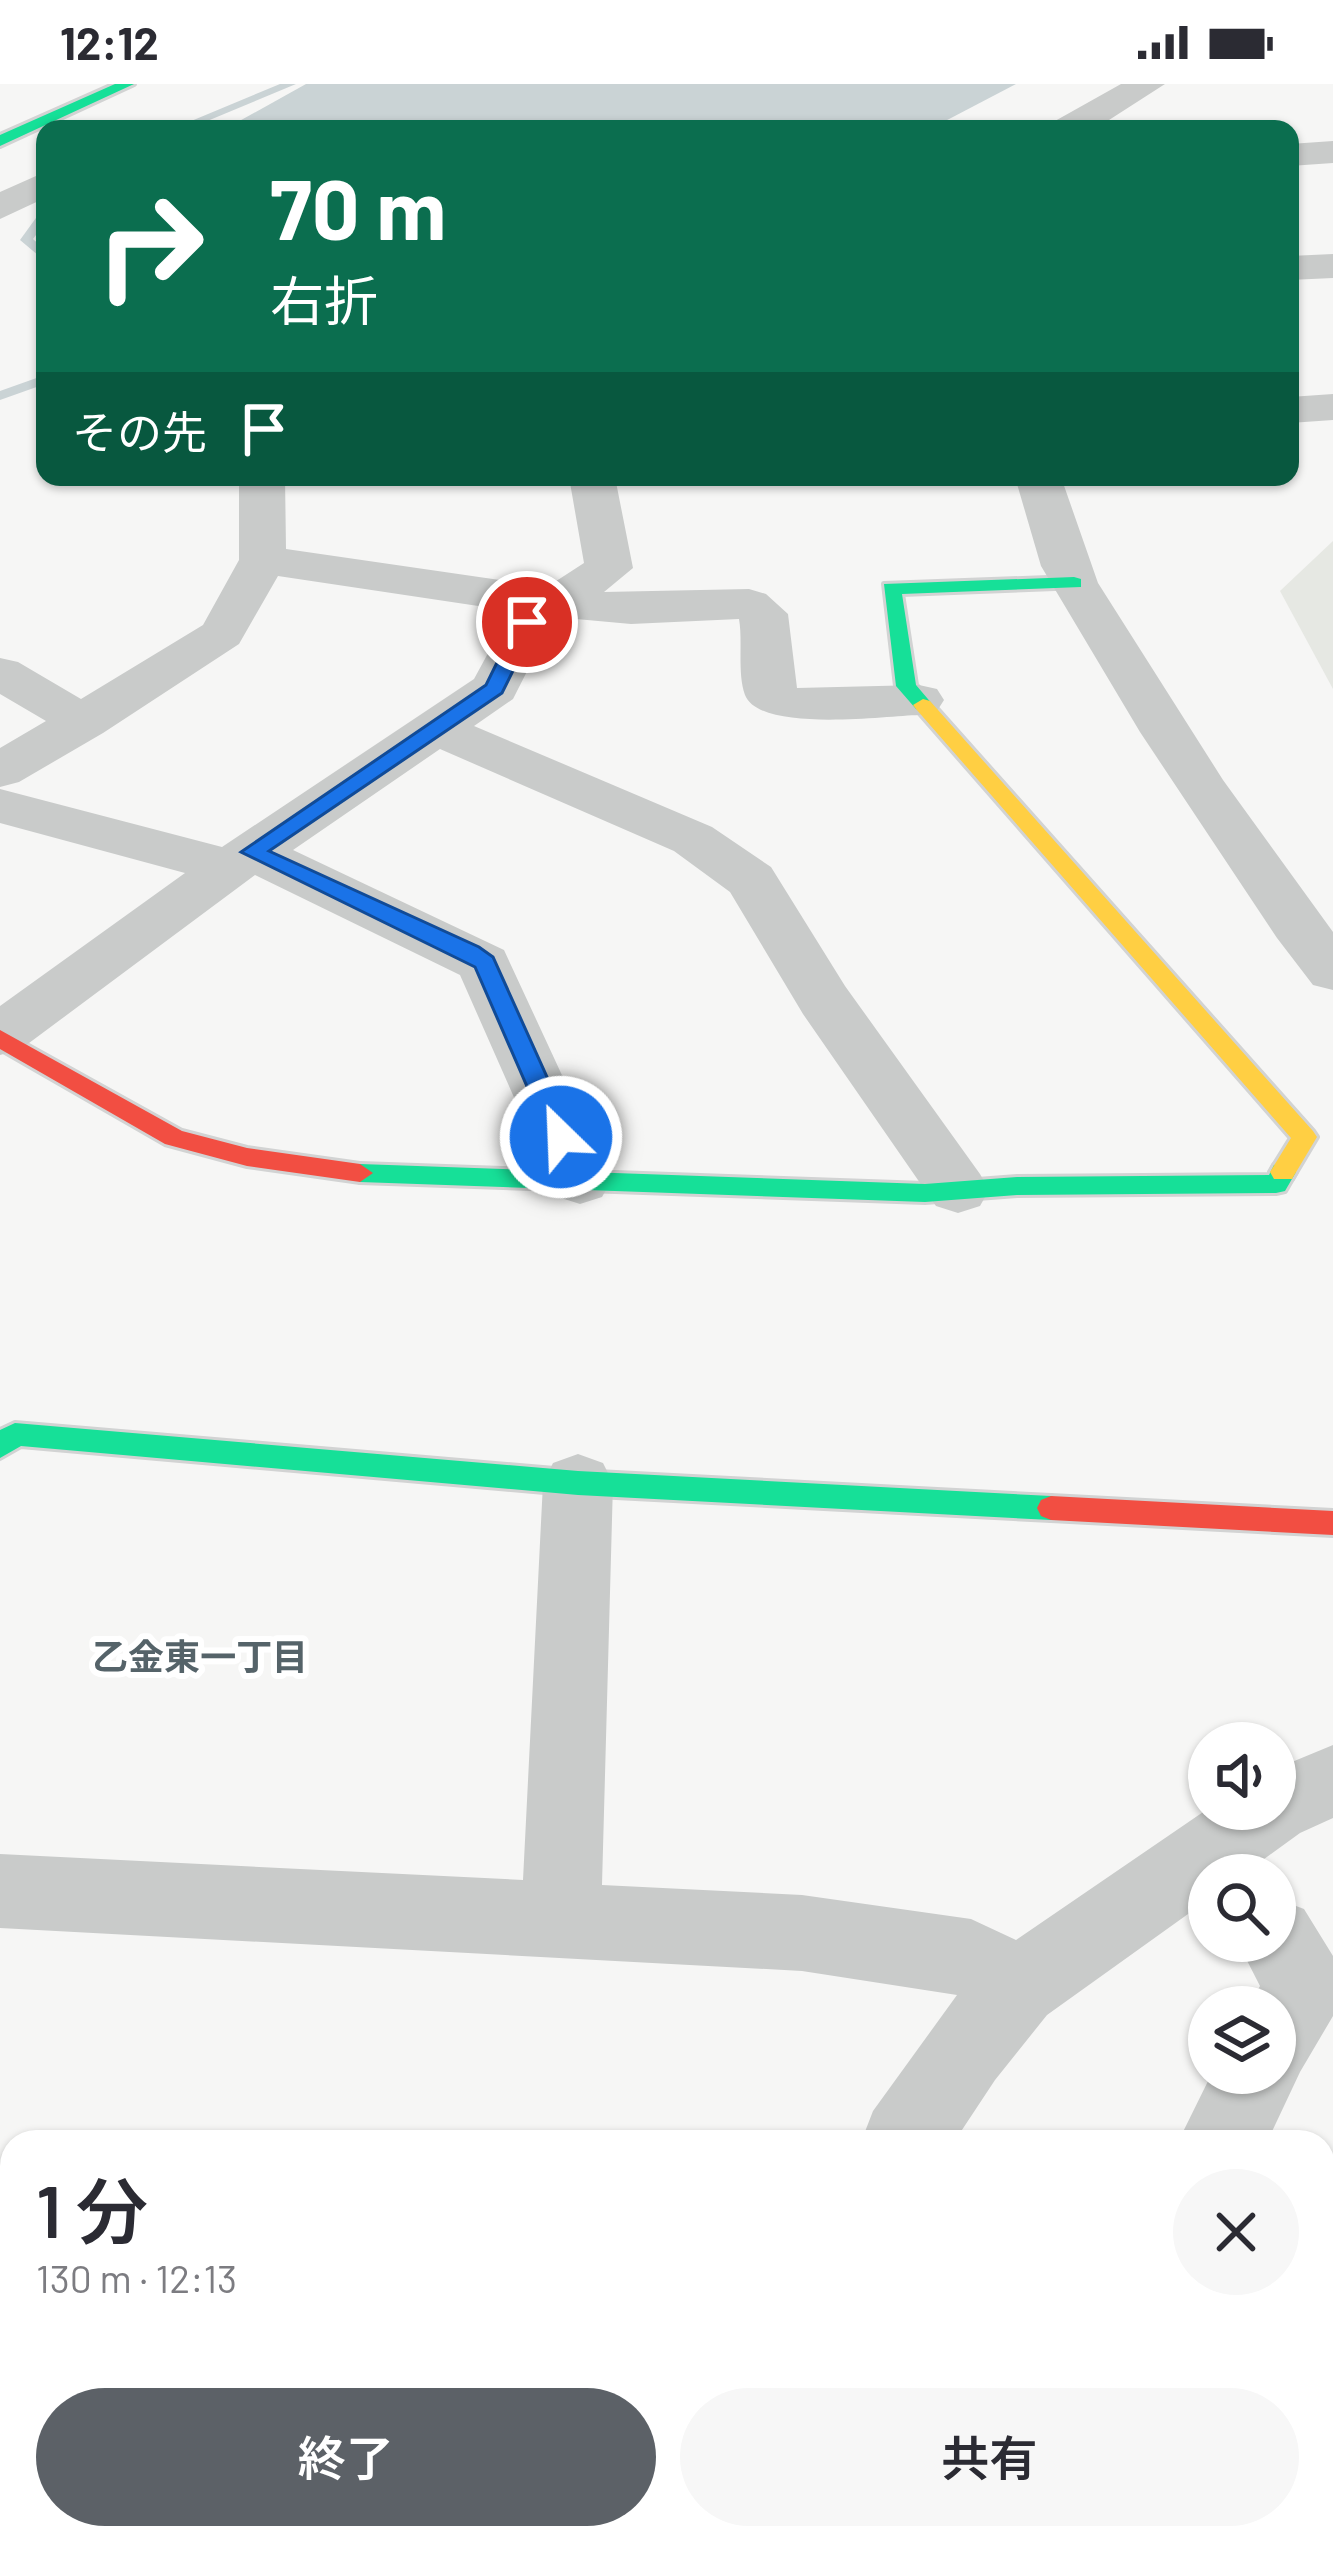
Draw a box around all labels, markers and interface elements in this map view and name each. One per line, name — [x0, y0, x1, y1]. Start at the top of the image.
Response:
text: 12:12 — [60, 15, 159, 69]
text: 70 m — [270, 156, 446, 257]
icon: right — [72, 168, 228, 324]
text: 右折 — [270, 267, 378, 332]
icon: arrive — [231, 396, 297, 462]
text: その先 — [72, 404, 207, 458]
pin — [476, 571, 578, 673]
icon: arrive — [494, 589, 560, 655]
position arrow — [498, 1074, 624, 1200]
district label: 乙金東一丁目 — [92, 1634, 308, 1677]
map controls — [1188, 1722, 1296, 2094]
button: sound — [1188, 1722, 1296, 1830]
button: search — [1188, 1854, 1296, 1962]
button: layers — [1188, 1986, 1296, 2094]
text: 1 分 — [36, 2166, 148, 2252]
button: close — [1173, 2169, 1299, 2295]
text: 130 m · 12:13 — [36, 2254, 237, 2301]
button: 終了 — [36, 2388, 656, 2526]
button: 共有 — [680, 2388, 1299, 2526]

